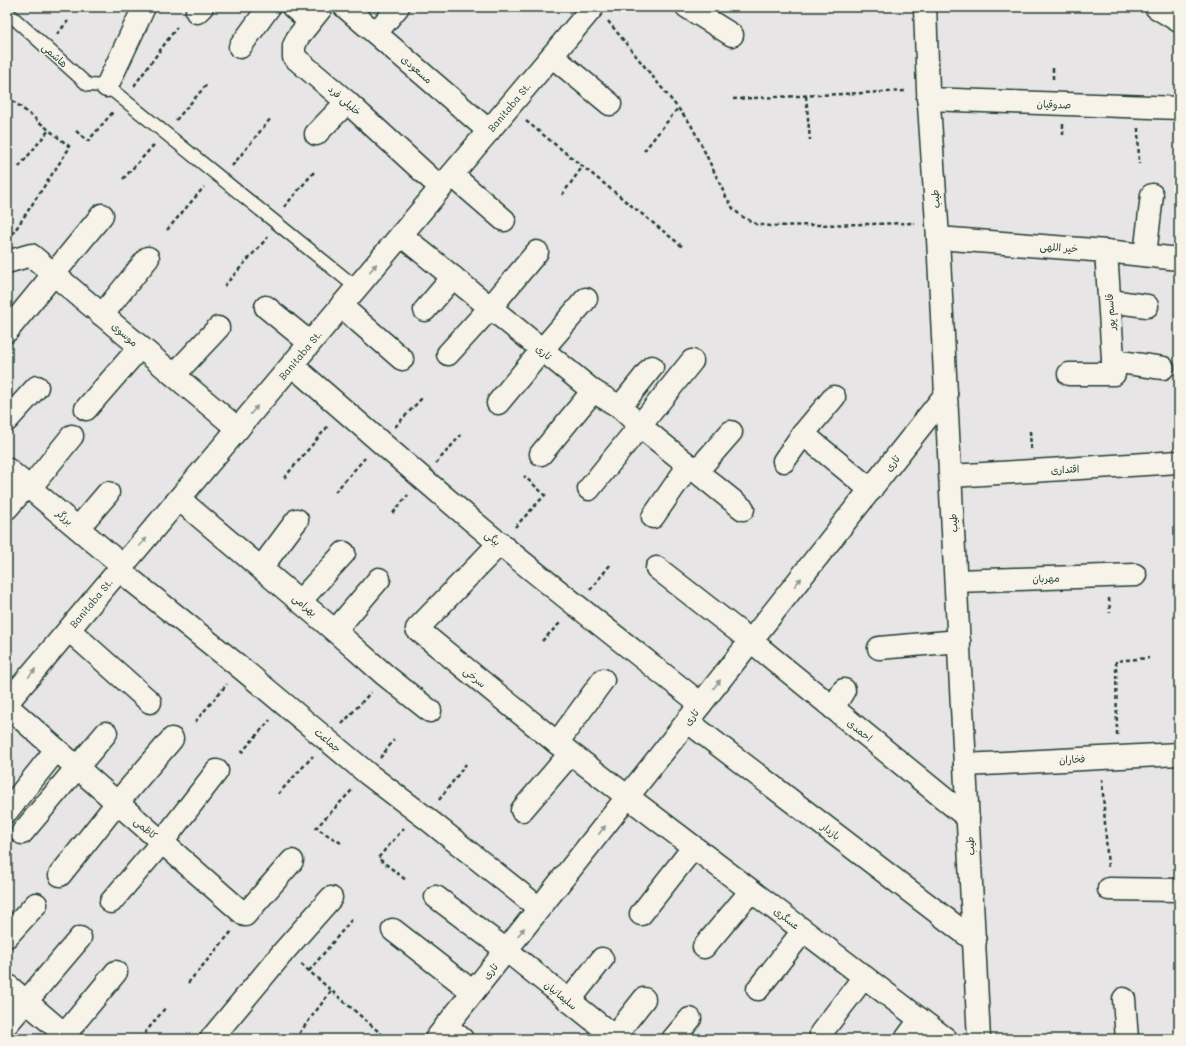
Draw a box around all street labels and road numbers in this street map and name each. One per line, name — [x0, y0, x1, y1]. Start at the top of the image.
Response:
street label: هاشمی — [38, 40, 71, 71]
street label: مسعودی — [398, 52, 435, 87]
street label: Banitaba St. — [484, 79, 534, 135]
street label: خلیلی فرد — [325, 82, 365, 119]
street label: صدوقیان — [1036, 96, 1072, 112]
street label: طیب — [927, 189, 943, 209]
street label: خیر اللهی — [1039, 239, 1079, 256]
street label: قاسم پور — [1102, 293, 1119, 332]
street label: موسوی — [109, 319, 141, 349]
street label: Banitaba St. — [275, 327, 325, 383]
street label: تاری — [533, 341, 555, 363]
street label: تاری — [881, 452, 903, 474]
street label: اقتداری — [1050, 461, 1080, 477]
street label: برزگر — [53, 505, 76, 528]
street label: طیب — [946, 513, 960, 533]
street label: بیگی — [482, 527, 504, 549]
street label: مهربان — [1032, 571, 1060, 585]
street label: Banitaba St. — [66, 575, 116, 631]
street label: بهرامی — [289, 591, 320, 620]
street label: سرخی — [460, 664, 489, 691]
street label: تاری — [680, 706, 702, 728]
street label: احمدی — [844, 716, 876, 744]
street label: جماعت — [312, 725, 344, 755]
street label: فخاران — [1059, 751, 1085, 767]
street label: کاظمی — [131, 814, 161, 843]
street label: بازدار — [818, 819, 843, 843]
street label: طیب — [963, 836, 977, 856]
street label: عسگری — [771, 904, 803, 932]
street label: تاری — [479, 960, 501, 982]
street label: سلیمانیان — [542, 977, 581, 1013]

